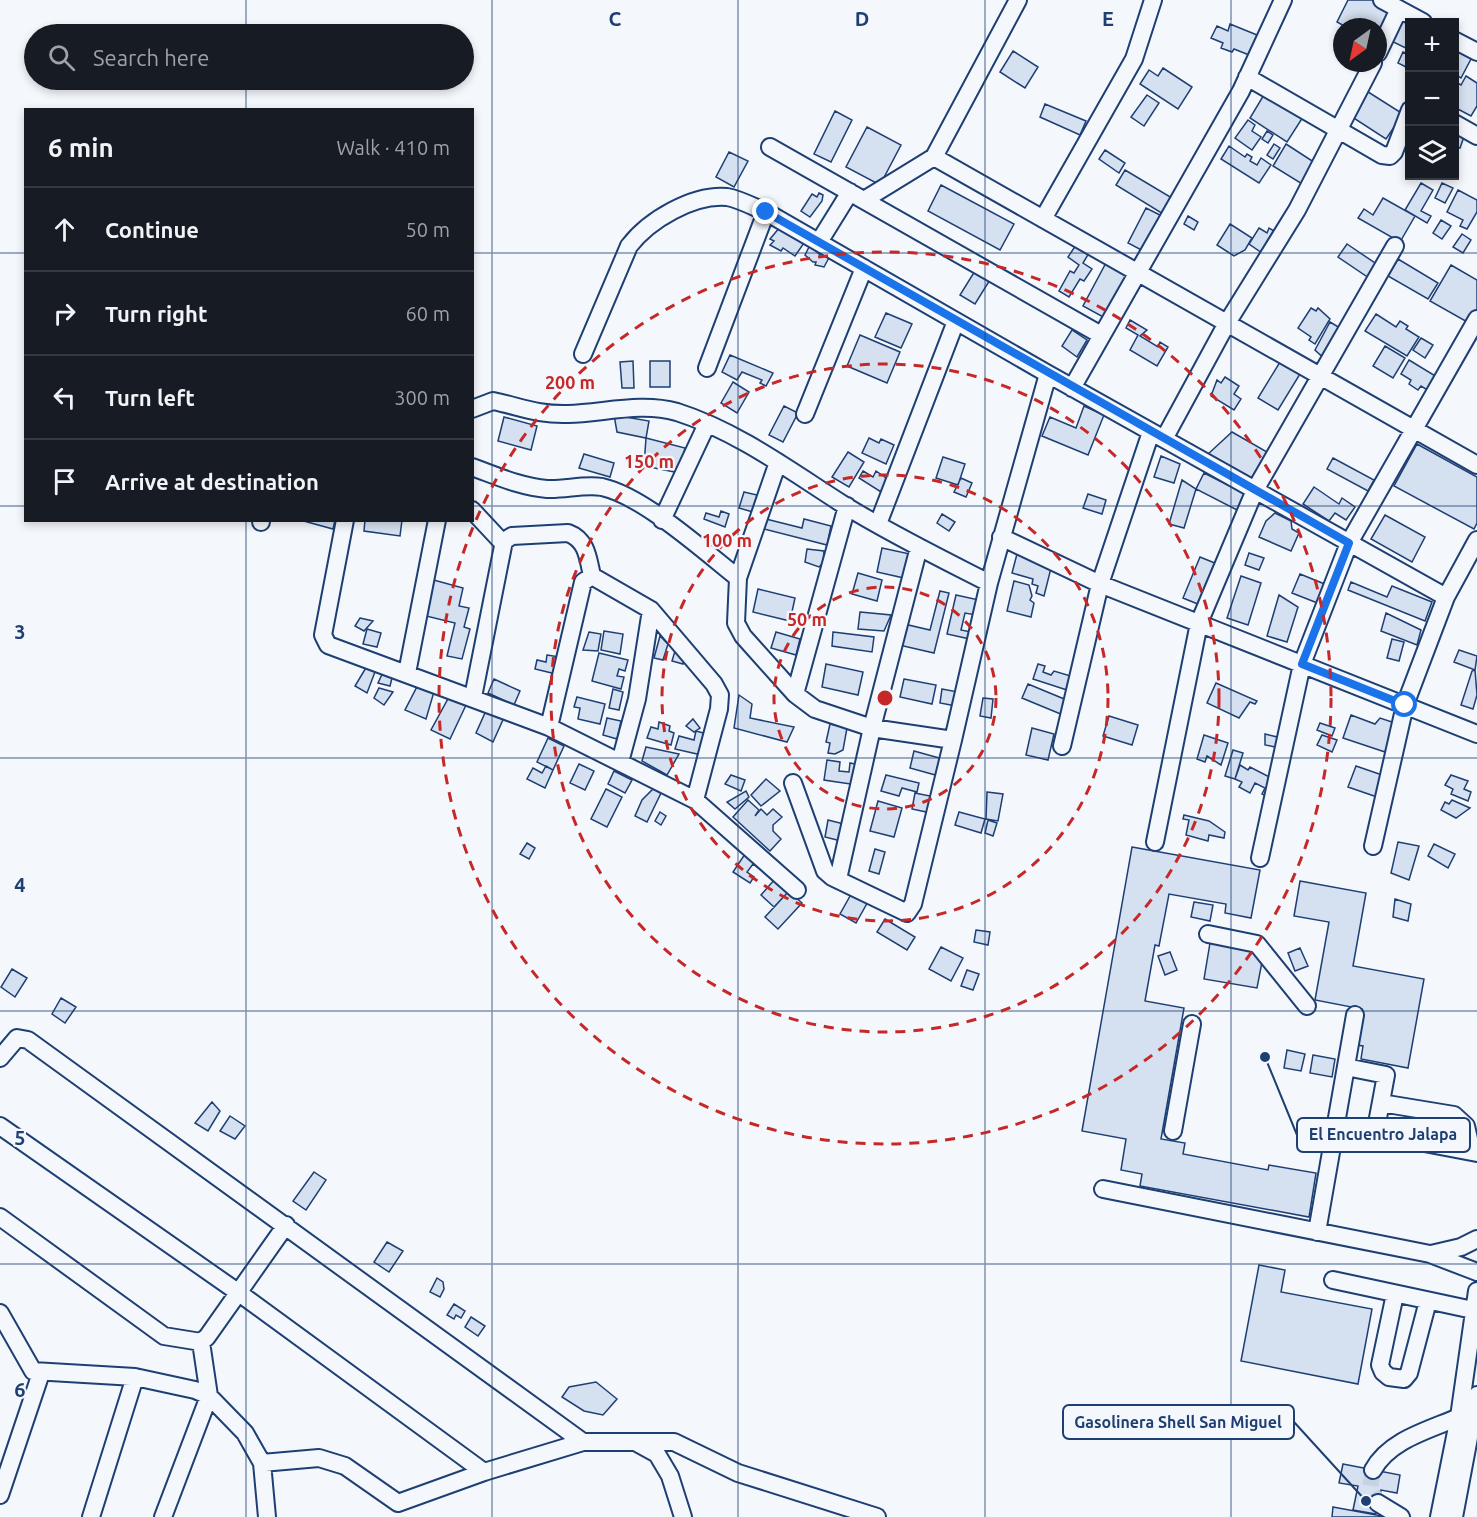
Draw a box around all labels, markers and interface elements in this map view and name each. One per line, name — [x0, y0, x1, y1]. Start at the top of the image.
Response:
text: C — [609, 7, 622, 30]
text: D — [855, 7, 869, 30]
text: E — [1102, 7, 1114, 30]
north arrow — [1333, 18, 1387, 72]
map controls — [1405, 18, 1459, 180]
button: + — [1405, 18, 1459, 72]
search box — [24, 24, 474, 90]
icon: search — [45, 41, 78, 74]
text: Search here — [93, 45, 209, 70]
button: − — [1405, 72, 1459, 126]
button: layers — [1405, 126, 1459, 180]
text: 6 min — [48, 133, 114, 162]
text: Walk · 410 m — [337, 136, 450, 159]
route end — [752, 198, 778, 224]
icon: ahead — [48, 213, 81, 246]
text: Continue — [105, 217, 199, 242]
text: 50 m — [406, 218, 450, 241]
icon: right — [48, 297, 81, 330]
text: Turn right — [105, 301, 207, 326]
text: 60 m — [406, 302, 450, 325]
text: 200 m — [545, 372, 595, 392]
icon: left — [48, 381, 81, 414]
text: Turn left — [105, 385, 195, 410]
text: 300 m — [394, 386, 450, 409]
text: 150 m — [624, 451, 674, 471]
icon: arrive — [48, 465, 81, 498]
text: Arrive at destination — [105, 469, 319, 494]
text: 100 m — [702, 530, 752, 550]
text: 50 m — [787, 609, 827, 629]
text: 3 — [14, 620, 26, 643]
centre of rings — [875, 688, 895, 708]
route start — [1391, 691, 1417, 717]
text: 4 — [14, 873, 26, 896]
callout: El Encuentro Jalapa — [1297, 1118, 1470, 1152]
text: El Encuentro Jalapa — [1309, 1125, 1457, 1143]
text: 5 — [14, 1126, 26, 1149]
text: 6 — [14, 1378, 26, 1401]
callout: Gasolinera Shell San Miguel — [1063, 1405, 1294, 1439]
text: Gasolinera Shell San Miguel — [1074, 1413, 1282, 1431]

